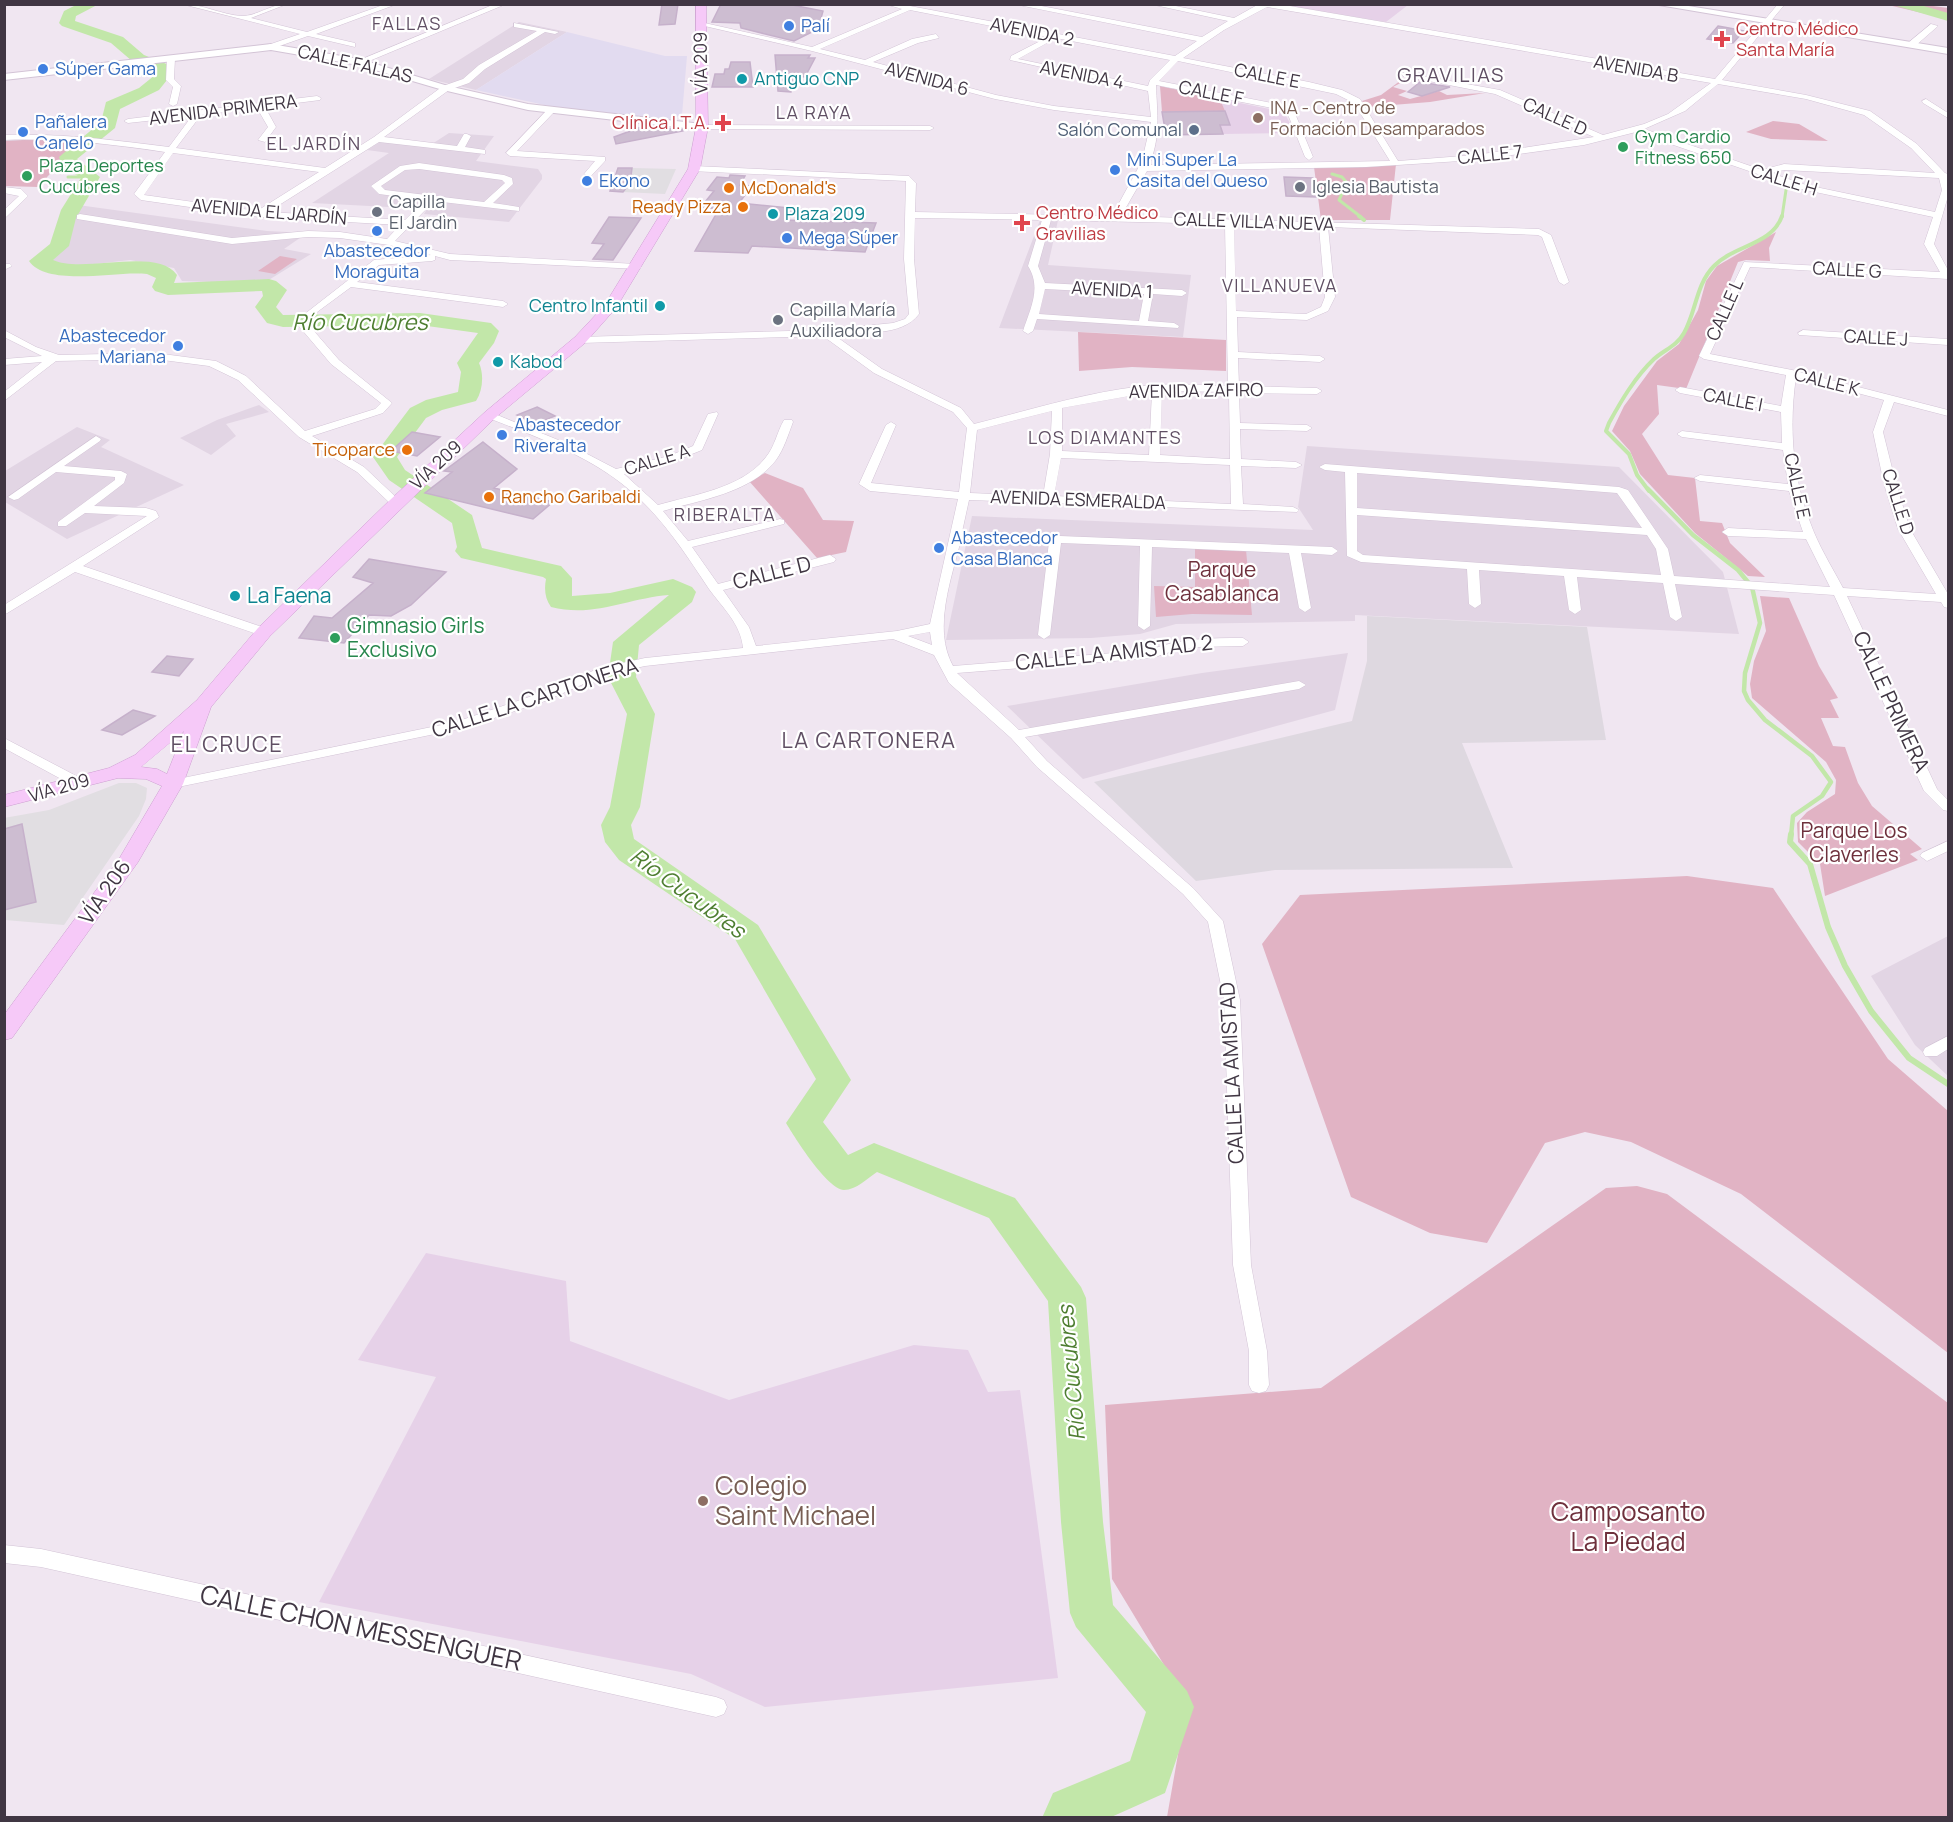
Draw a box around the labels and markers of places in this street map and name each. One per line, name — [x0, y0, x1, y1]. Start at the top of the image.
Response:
place label: Palí — [801, 13, 830, 37]
place label: Centro Médico Santa María — [1736, 16, 1858, 61]
marker: Palí — [782, 19, 796, 33]
marker: Centro Médico Santa María — [1713, 30, 1731, 48]
place label: Súper Gama — [55, 56, 156, 80]
marker: Súper Gama — [36, 62, 50, 76]
place label: Antiguo CNP — [754, 66, 859, 90]
marker: Antiguo CNP — [735, 72, 749, 86]
place label: INA - Centro de Formación Desamparados — [1270, 95, 1485, 140]
place label: Pañalera Canelo — [35, 109, 107, 154]
place label: Clínica I.T.A. — [612, 110, 710, 134]
marker: INA - Centro de Formación Desamparados — [1251, 111, 1265, 125]
marker: Clínica I.T.A. — [714, 114, 732, 132]
place label: Salón Comunal — [1057, 117, 1182, 141]
marker: Salón Comunal — [1187, 123, 1201, 137]
place label: Gym Cardio Fitness 650 — [1635, 124, 1732, 169]
marker: Pañalera Canelo — [16, 125, 30, 139]
marker: Gym Cardio Fitness 650 — [1616, 140, 1630, 154]
place label: Mini Super La Casita del Queso — [1127, 147, 1268, 192]
place label: Plaza Deportes Cucubres — [39, 153, 164, 198]
marker: Mini Super La Casita del Queso — [1108, 163, 1122, 177]
place label: Ekono — [599, 168, 650, 192]
marker: Plaza Deportes Cucubres — [20, 169, 34, 183]
marker: Ekono — [580, 174, 594, 188]
place label: Iglesia Bautista — [1312, 174, 1439, 198]
place label: McDonald's — [741, 175, 836, 199]
marker: Iglesia Bautista — [1293, 180, 1307, 194]
marker: McDonald's — [722, 181, 736, 195]
place label: Capilla El Jardìn — [389, 189, 457, 234]
place label: Ready Pizza — [632, 194, 731, 218]
marker: Ready Pizza — [736, 200, 750, 214]
place label: Centro Médico Gravilias — [1036, 200, 1158, 245]
place label: Plaza 209 — [785, 201, 865, 225]
marker: Capilla El Jardìn — [370, 205, 384, 219]
marker: Plaza 209 — [766, 207, 780, 221]
marker: Centro Médico Gravilias — [1013, 214, 1031, 232]
marker: Abastecedor Moraguita — [370, 224, 384, 238]
place label: Mega Súper — [799, 225, 899, 249]
marker: Mega Súper — [780, 231, 794, 245]
place label: Abastecedor Moraguita — [324, 238, 431, 283]
place label: Centro Infantil — [529, 293, 648, 317]
place label: Capilla María Auxiliadora — [790, 297, 896, 342]
marker: Centro Infantil — [653, 299, 667, 313]
marker: Capilla María Auxiliadora — [771, 313, 785, 327]
place label: Abastecedor Mariana — [59, 323, 166, 368]
marker: Abastecedor Mariana — [171, 339, 185, 353]
place label: Kabod — [510, 349, 563, 373]
marker: Kabod — [491, 355, 505, 369]
place label: Abastecedor Riveralta — [514, 412, 621, 457]
marker: Abastecedor Riveralta — [495, 428, 509, 442]
place label: Ticoparce — [313, 437, 395, 461]
marker: Ticoparce — [400, 443, 414, 457]
place label: Rancho Garibaldi — [501, 484, 641, 508]
marker: Rancho Garibaldi — [482, 490, 496, 504]
place label: Abastecedor Casa Blanca — [951, 525, 1058, 570]
marker: Abastecedor Casa Blanca — [932, 541, 946, 555]
place label: La Faena — [247, 581, 332, 609]
marker: La Faena — [228, 589, 242, 603]
place label: Gimnasio Girls Exclusivo — [347, 611, 484, 663]
marker: Gimnasio Girls Exclusivo — [328, 631, 342, 645]
place label: Colegio Saint Michael — [715, 1467, 876, 1533]
marker: Colegio Saint Michael — [696, 1494, 710, 1508]

